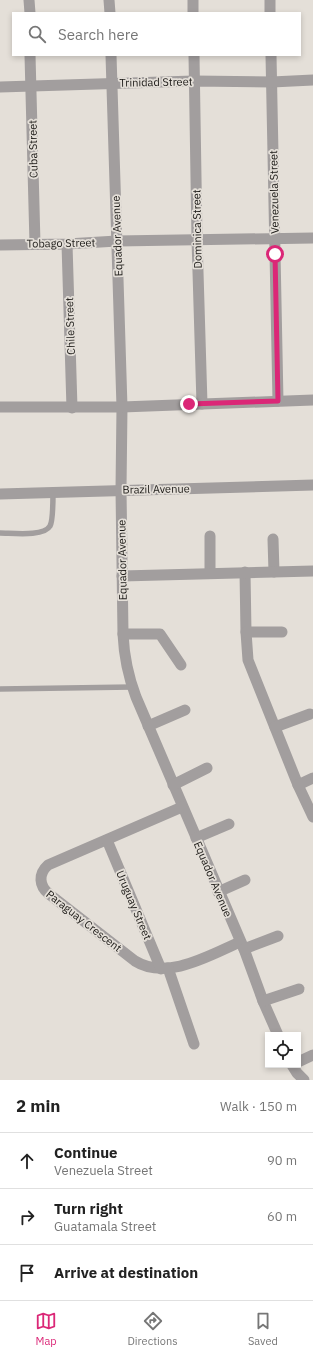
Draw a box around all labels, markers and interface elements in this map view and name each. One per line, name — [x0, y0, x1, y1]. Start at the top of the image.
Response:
search box — [12, 12, 301, 56]
icon: search — [26, 23, 48, 45]
text: Search here — [58, 25, 138, 44]
street label: Trinidad Street — [119, 74, 193, 90]
street label: Cuba Street — [25, 120, 41, 178]
street label: Venezuela Street — [266, 150, 282, 234]
street label: Dominica Street — [189, 189, 205, 269]
street label: Equador Avenue — [109, 195, 125, 277]
street label: Tobago Street — [27, 235, 96, 251]
route start — [266, 245, 284, 263]
street label: Chile Street — [62, 297, 78, 355]
route end — [180, 395, 198, 413]
street label: Brazil Avenue — [122, 481, 190, 497]
street label: Equador Avenue — [114, 520, 130, 600]
street label: Equador Avenue — [191, 839, 235, 919]
street label: Uruguay Street — [113, 868, 155, 942]
street label: Paraguay Crescent — [43, 887, 125, 955]
map controls — [265, 1032, 301, 1068]
button: locate — [265, 1032, 301, 1068]
text: 2 min — [16, 1095, 60, 1117]
text: Walk · 150 m — [220, 1098, 297, 1115]
text: Continue — [54, 1143, 118, 1162]
icon: ahead — [16, 1150, 38, 1172]
text: 90 m — [267, 1152, 297, 1169]
text: Venezuela Street — [54, 1162, 153, 1179]
text: Turn right — [54, 1199, 123, 1218]
icon: right — [16, 1206, 38, 1228]
text: 60 m — [267, 1208, 297, 1225]
text: Guatamala Street — [54, 1218, 156, 1235]
icon: arrive — [16, 1262, 38, 1284]
text: Arrive at destination — [54, 1263, 198, 1282]
tab: Map — [35, 1310, 57, 1348]
tab: Directions — [127, 1310, 178, 1348]
tab: Saved — [248, 1310, 278, 1348]

